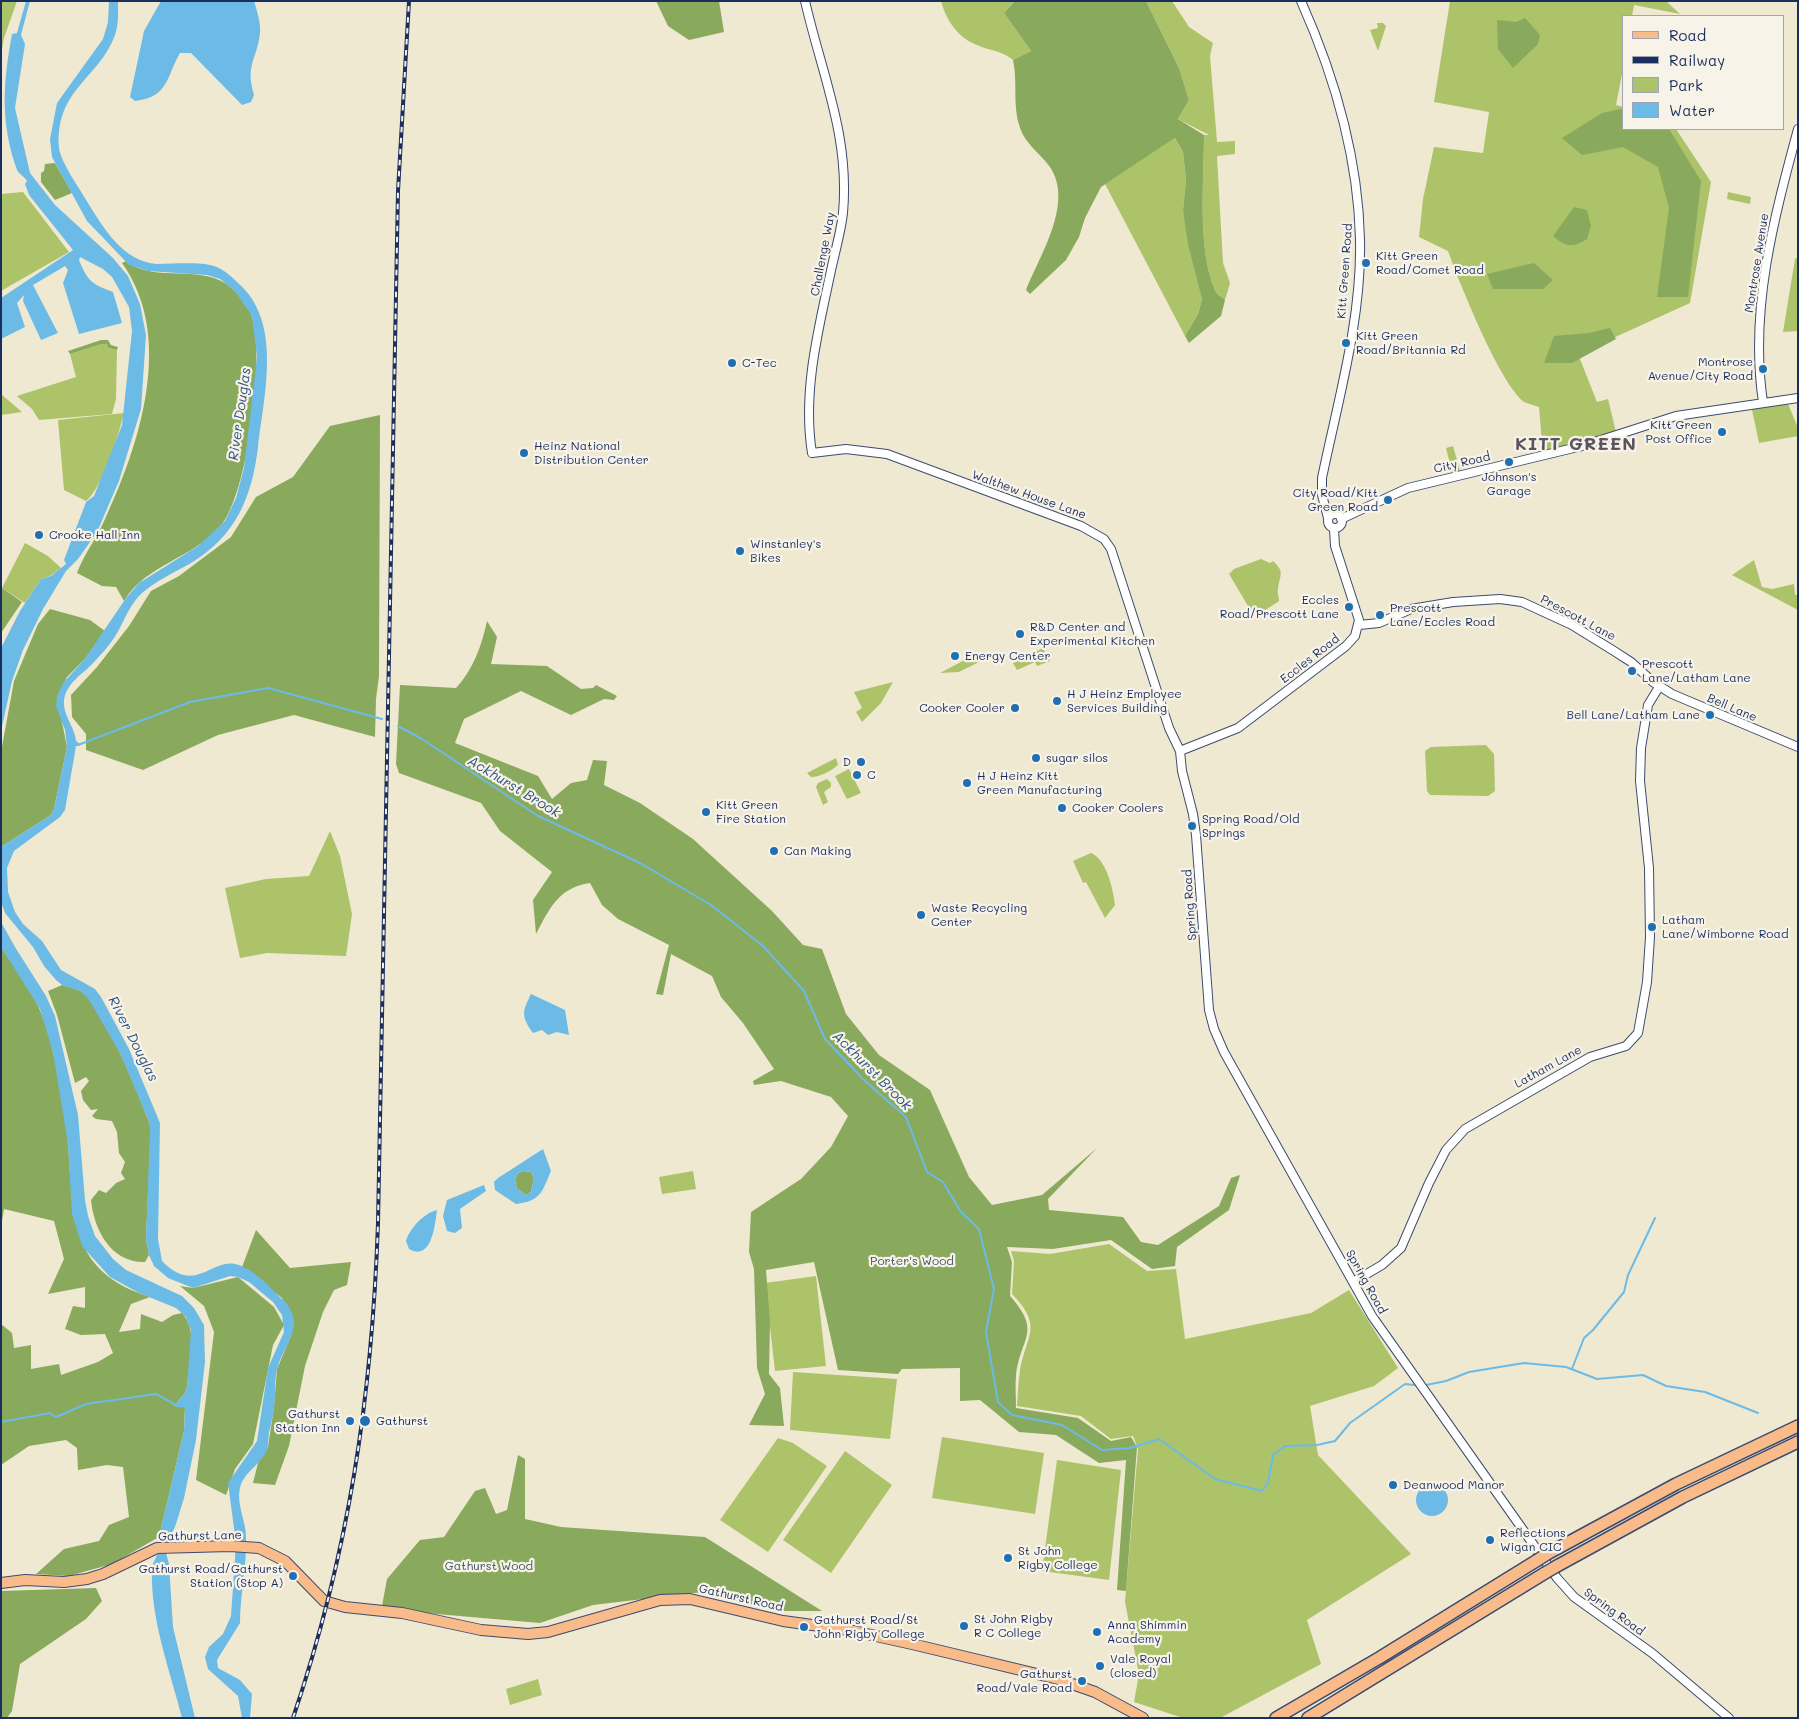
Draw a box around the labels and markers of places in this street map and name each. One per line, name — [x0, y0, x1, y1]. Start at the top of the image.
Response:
place label: Kitt Green Road/Comet Road — [1376, 249, 1484, 277]
marker: Kitt Green Road/Comet Road — [1360, 257, 1372, 269]
place label: Kitt Green Road/Britannia Rd — [1356, 329, 1466, 357]
marker: Kitt Green Road/Britannia Rd — [1340, 337, 1352, 349]
place label: Montrose Avenue/City Road — [1648, 355, 1753, 383]
place label: C-Tec — [742, 356, 777, 370]
marker: C-Tec — [726, 357, 738, 369]
marker: Montrose Avenue/City Road — [1757, 363, 1769, 375]
place label: Kitt Green Post Office — [1646, 418, 1712, 446]
marker: Kitt Green Post Office — [1716, 426, 1728, 438]
place label: Heinz National Distribution Center — [534, 439, 649, 467]
marker: Heinz National Distribution Center — [518, 447, 530, 459]
marker: Johnson's Garage — [1503, 456, 1515, 468]
place label: Johnson's Garage — [1481, 470, 1537, 498]
place label: City Road/Kitt Green Road — [1293, 486, 1378, 514]
marker: City Road/Kitt Green Road — [1382, 494, 1394, 506]
place label: Crooke Hall Inn — [49, 528, 140, 542]
marker: Crooke Hall Inn — [33, 529, 45, 541]
place label: Winstanley's Bikes — [750, 537, 821, 565]
marker: Winstanley's Bikes — [734, 545, 746, 557]
place label: Eccles Road/Prescott Lane — [1220, 593, 1339, 621]
marker: Eccles Road/Prescott Lane — [1343, 601, 1355, 613]
place label: Prescott Lane/Eccles Road — [1390, 601, 1495, 629]
marker: Prescott Lane/Eccles Road — [1374, 609, 1386, 621]
place label: R&D Center and Experimental Kitchen — [1030, 620, 1155, 648]
marker: R&D Center and Experimental Kitchen — [1014, 628, 1026, 640]
place label: Energy Center — [965, 649, 1050, 663]
marker: Energy Center — [949, 650, 961, 662]
place label: Prescott Lane/Latham Lane — [1642, 657, 1751, 685]
marker: Prescott Lane/Latham Lane — [1626, 665, 1638, 677]
place label: H J Heinz Employee Services Building — [1067, 687, 1182, 715]
marker: H J Heinz Employee Services Building — [1051, 695, 1063, 707]
place label: Cooker Cooler — [919, 701, 1005, 715]
marker: Cooker Cooler — [1009, 702, 1021, 714]
place label: Bell Lane/Latham Lane — [1567, 708, 1700, 722]
marker: Bell Lane/Latham Lane — [1704, 709, 1716, 721]
place label: sugar silos — [1046, 751, 1108, 765]
marker: sugar silos — [1030, 752, 1042, 764]
place label: D — [843, 755, 851, 769]
marker: D — [855, 756, 867, 768]
place label: C — [867, 768, 876, 782]
marker: C — [851, 769, 863, 781]
place label: H J Heinz Kitt Green Manufacturing — [977, 769, 1102, 797]
marker: H J Heinz Kitt Green Manufacturing — [961, 777, 973, 789]
place label: Kitt Green Fire Station — [716, 798, 786, 826]
place label: Cooker Coolers — [1072, 801, 1164, 815]
marker: Cooker Coolers — [1056, 802, 1068, 814]
marker: Kitt Green Fire Station — [700, 806, 712, 818]
place label: Spring Road/Old Springs — [1202, 812, 1300, 840]
marker: Spring Road/Old Springs — [1186, 820, 1198, 832]
place label: Can Making — [784, 844, 851, 858]
marker: Can Making — [768, 845, 780, 857]
place label: Waste Recycling Center — [931, 901, 1027, 929]
marker: Waste Recycling Center — [915, 909, 927, 921]
place label: Latham Lane/Wimborne Road — [1662, 913, 1789, 941]
marker: Latham Lane/Wimborne Road — [1646, 921, 1658, 933]
place label: Gathurst Station Inn — [275, 1407, 340, 1435]
marker: Gathurst — [358, 1414, 372, 1428]
place label: Gathurst — [376, 1414, 428, 1428]
marker: Gathurst Station Inn — [344, 1415, 356, 1427]
place label: Deanwood Manor — [1403, 1478, 1505, 1492]
marker: Deanwood Manor — [1387, 1479, 1399, 1491]
place label: Reflections Wigan CIC — [1500, 1526, 1566, 1554]
marker: Reflections Wigan CIC — [1484, 1534, 1496, 1546]
place label: St John Rigby College — [1018, 1544, 1098, 1572]
marker: St John Rigby College — [1002, 1552, 1014, 1564]
place label: Gathurst Road/Gathurst Station (Stop A) — [139, 1562, 283, 1590]
marker: Gathurst Road/Gathurst Station (Stop A) — [287, 1570, 299, 1582]
place label: St John Rigby R C College — [974, 1612, 1053, 1640]
place label: Gathurst Road/St John Rigby College — [814, 1613, 925, 1641]
place label: Anna Shimmin Academy — [1107, 1618, 1187, 1646]
marker: St John Rigby R C College — [958, 1620, 970, 1632]
marker: Gathurst Road/St John Rigby College — [798, 1621, 810, 1633]
marker: Anna Shimmin Academy — [1091, 1626, 1103, 1638]
place label: Vale Royal (closed) — [1110, 1652, 1171, 1680]
marker: Vale Royal (closed) — [1094, 1660, 1106, 1672]
place label: Gathurst Road/Vale Road — [976, 1667, 1072, 1695]
marker: Gathurst Road/Vale Road — [1076, 1675, 1088, 1687]

